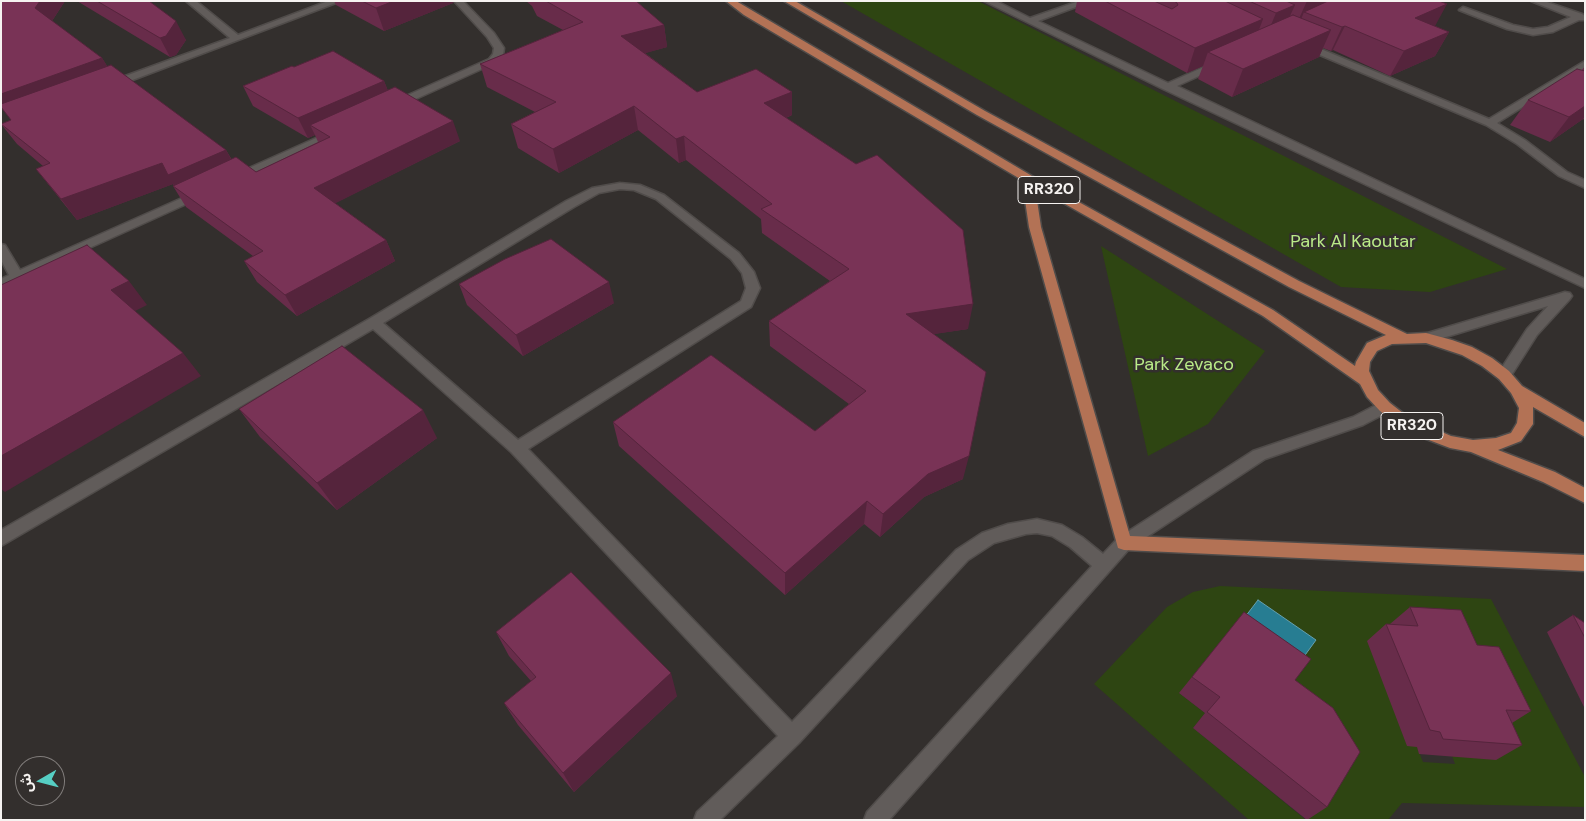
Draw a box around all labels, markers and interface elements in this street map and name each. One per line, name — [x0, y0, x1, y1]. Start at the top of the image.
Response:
road number: RR320 — [1018, 176, 1080, 204]
park label: Park Al Kaoutar — [1290, 231, 1416, 253]
park label: Park Zevaco — [1134, 354, 1234, 376]
road number: RR320 — [1381, 412, 1443, 440]
north arrow — [15, 756, 65, 806]
text: ش — [16, 772, 36, 794]

